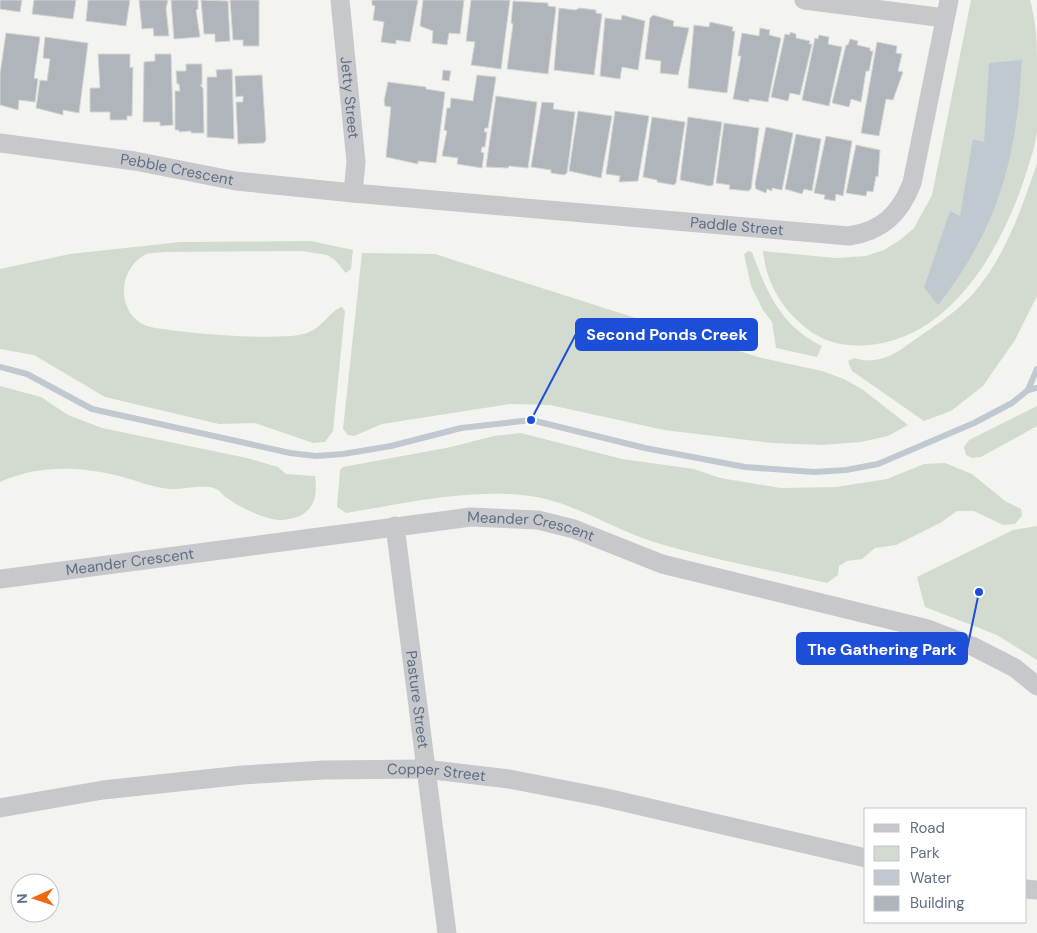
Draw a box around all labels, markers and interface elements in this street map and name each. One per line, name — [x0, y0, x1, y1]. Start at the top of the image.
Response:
street label: Jetty Street — [336, 56, 364, 140]
street label: Pebble Crescent — [119, 149, 236, 190]
street label: Paddle Street — [689, 212, 784, 240]
callout: Second Ponds Creek — [576, 319, 757, 350]
text: Second Ponds Creek — [586, 324, 748, 345]
street label: Meander Crescent — [467, 507, 598, 546]
street label: Meander Crescent — [65, 544, 195, 580]
callout: The Gathering Park — [797, 633, 967, 664]
text: The Gathering Park — [807, 639, 958, 660]
street label: Pasture Street — [401, 649, 433, 750]
street label: Copper Street — [387, 759, 487, 786]
legend — [864, 808, 1027, 923]
text: Road — [910, 818, 945, 838]
text: Park — [910, 843, 940, 863]
text: Water — [910, 868, 952, 888]
north arrow — [10, 873, 60, 923]
text: N — [13, 893, 31, 904]
text: Building — [910, 893, 965, 913]

